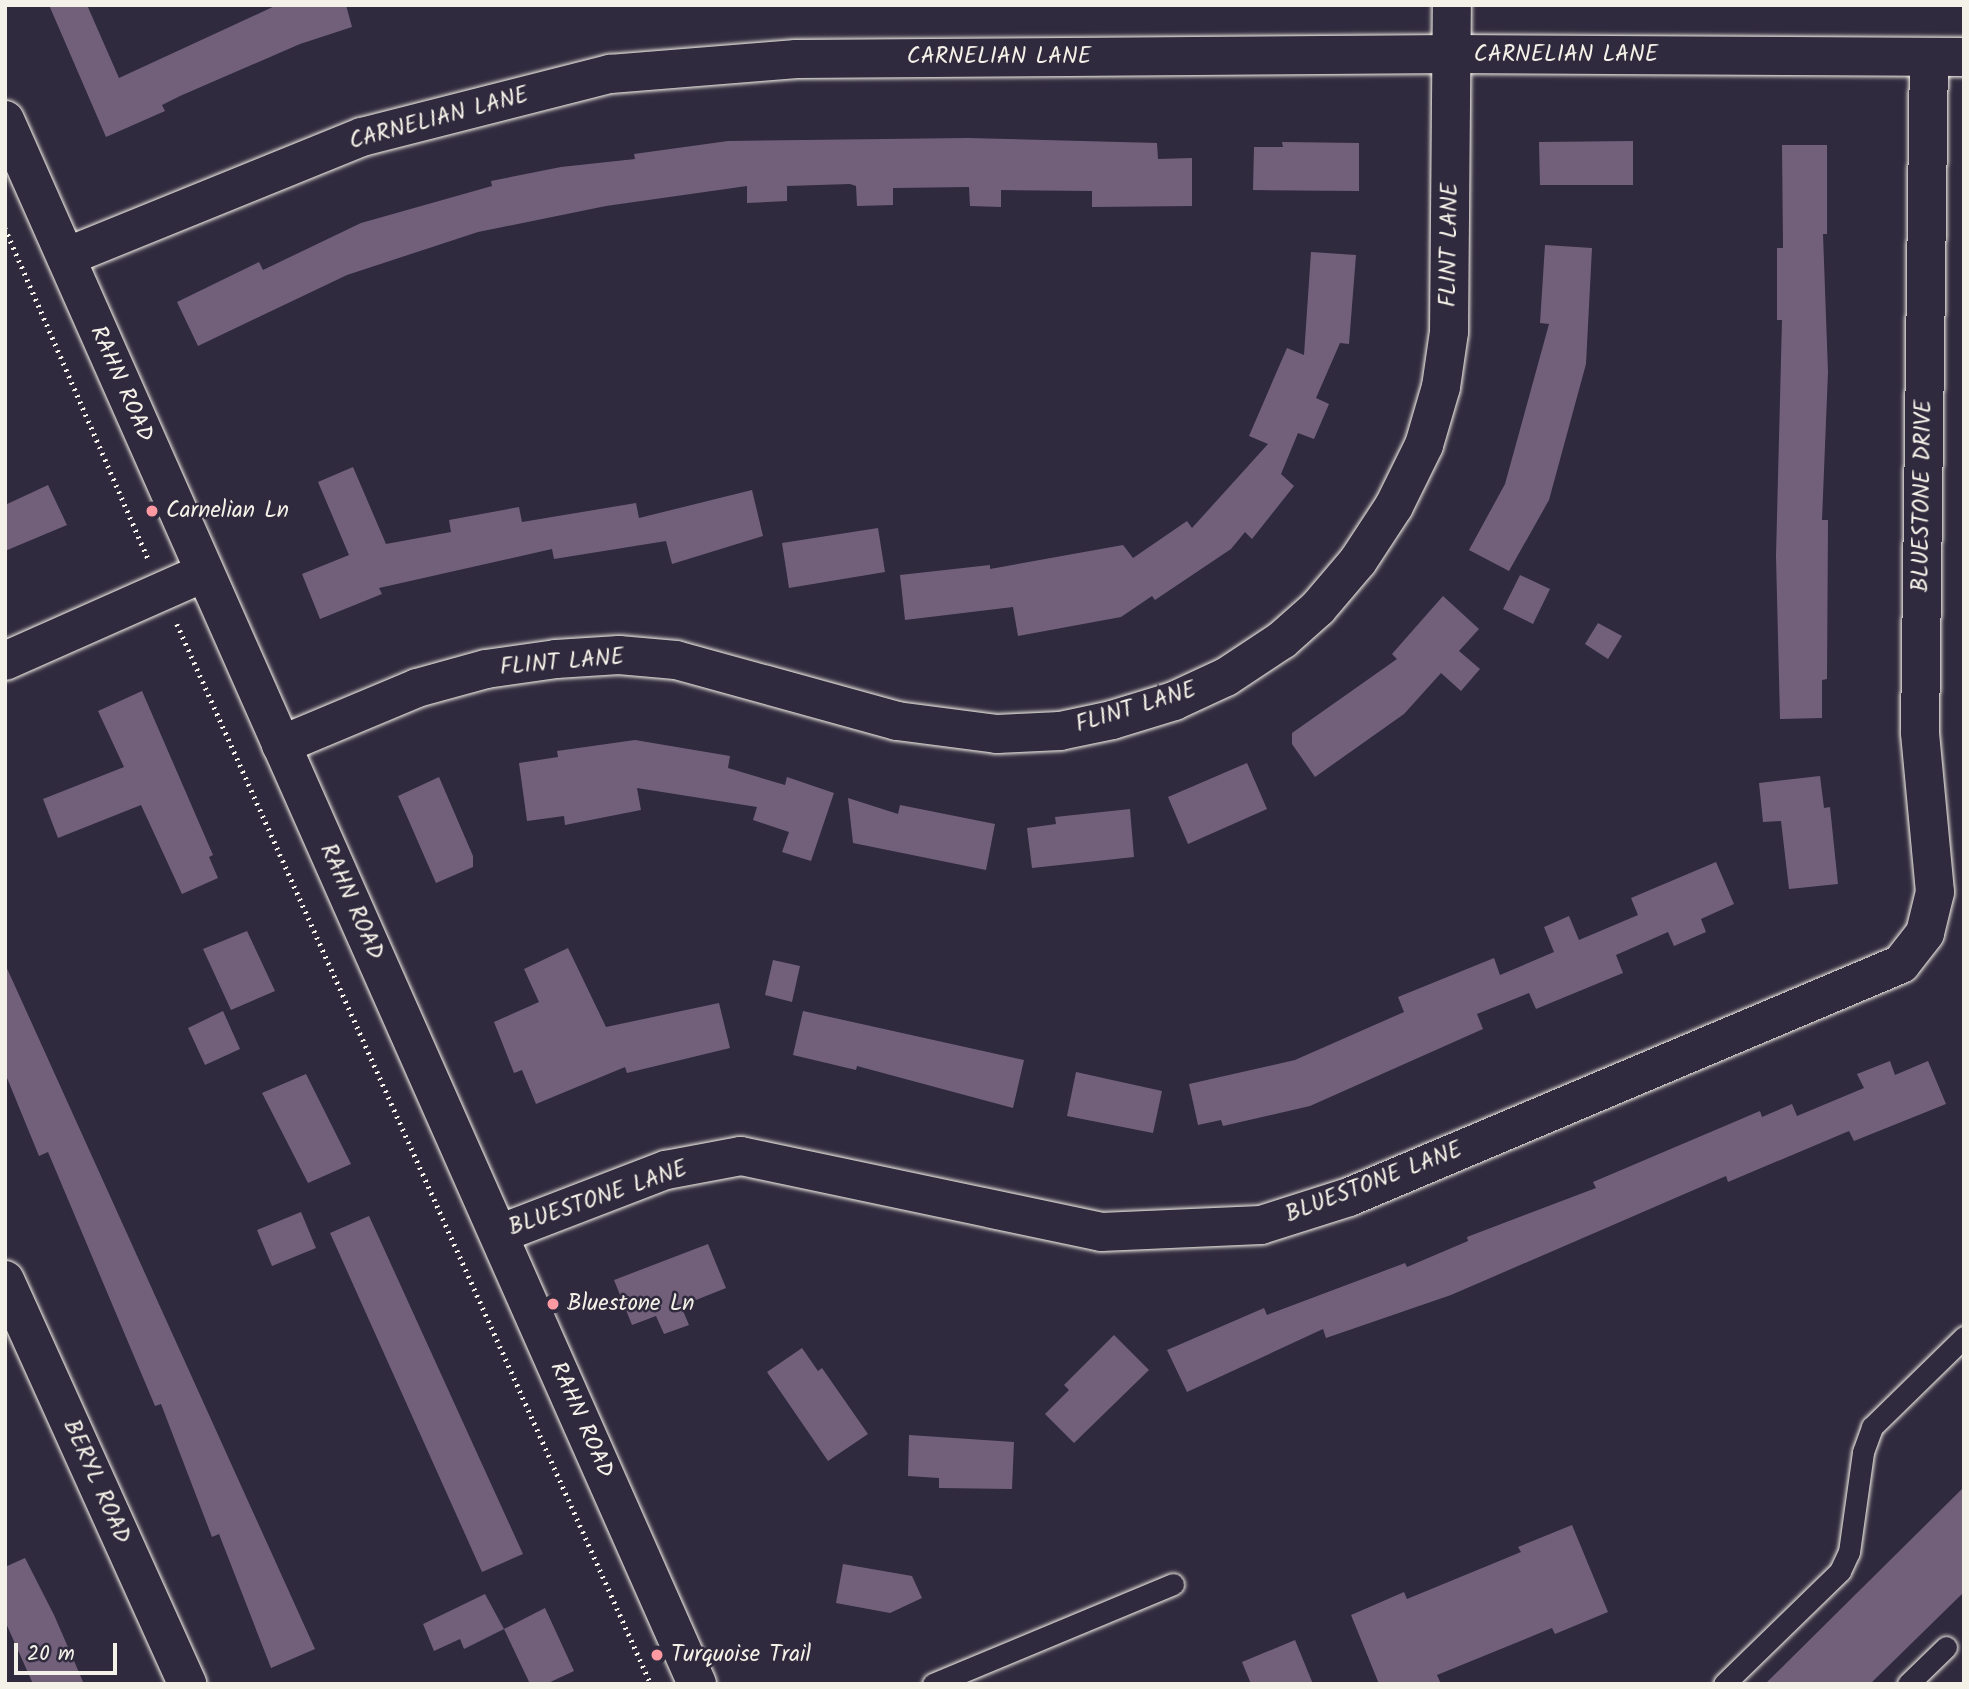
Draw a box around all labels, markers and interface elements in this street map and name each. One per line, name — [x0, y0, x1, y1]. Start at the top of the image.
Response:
street label: CARNELIAN LANE — [1474, 41, 1658, 69]
street label: CARNELIAN LANE — [907, 43, 1091, 71]
street label: CARNELIAN LANE — [346, 82, 532, 156]
street label: FLINT LANE — [1435, 183, 1465, 307]
street label: RAHN ROAD — [83, 322, 159, 446]
street label: BLUESTONE DRIVE — [1908, 400, 1938, 592]
place label: Carnelian Ln — [166, 497, 289, 525]
marker: Carnelian Ln — [144, 503, 160, 519]
street label: FLINT LANE — [499, 644, 625, 682]
street label: FLINT LANE — [1072, 677, 1200, 739]
street label: RAHN ROAD — [313, 840, 389, 964]
street label: BLUESTONE LANE — [1282, 1137, 1466, 1229]
street label: BLUESTONE LANE — [505, 1156, 691, 1242]
place label: Bluestone Ln — [567, 1290, 694, 1318]
marker: Bluestone Ln — [545, 1296, 561, 1312]
street label: RAHN ROAD — [543, 1358, 619, 1482]
street label: BERYL ROAD — [56, 1416, 136, 1548]
scale bar — [18, 1630, 121, 1674]
text: 20 m — [27, 1638, 75, 1671]
place label: Turquoise Trail — [671, 1641, 811, 1669]
marker: Turquoise Trail — [649, 1647, 665, 1663]

